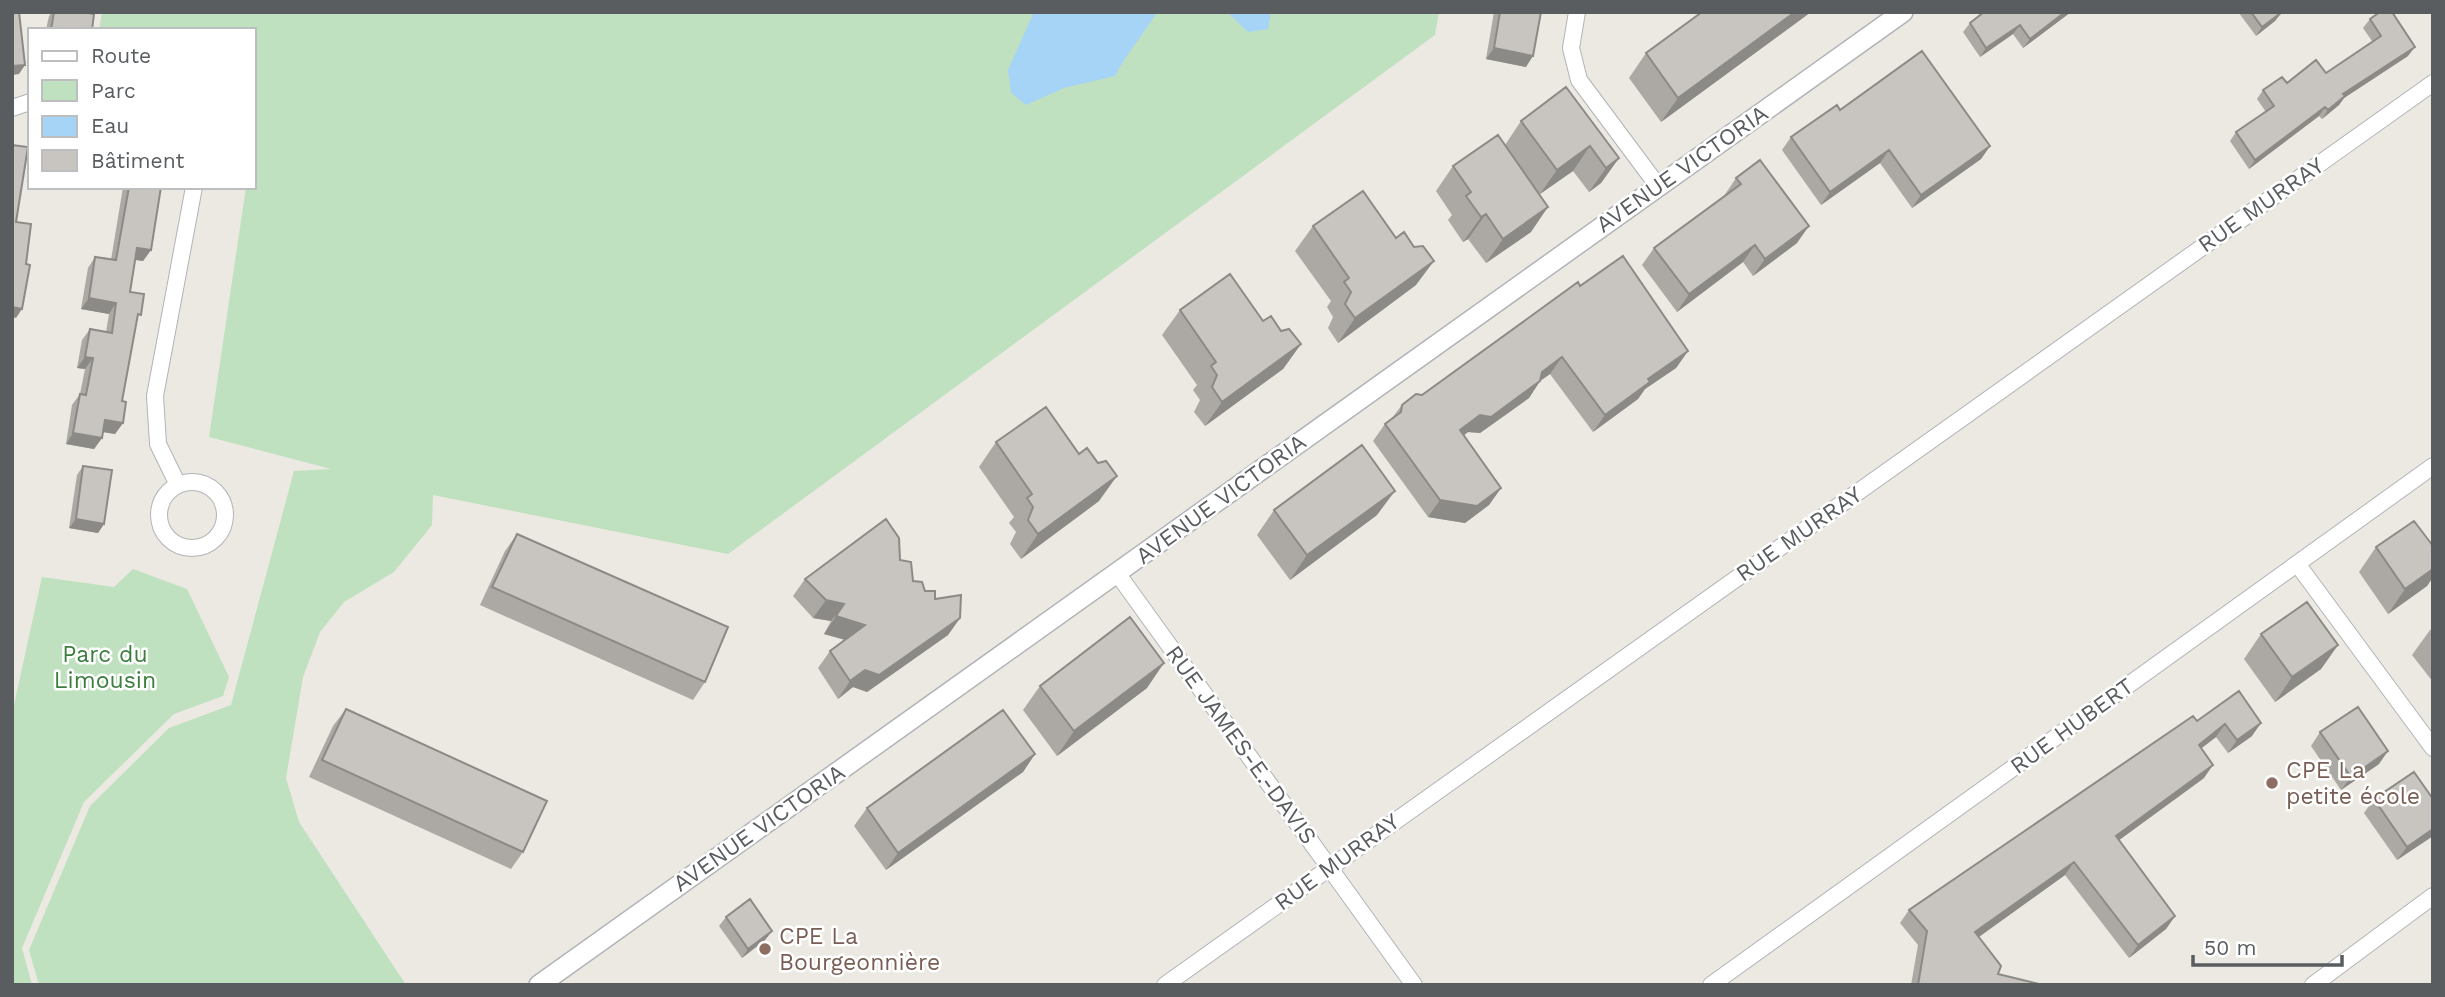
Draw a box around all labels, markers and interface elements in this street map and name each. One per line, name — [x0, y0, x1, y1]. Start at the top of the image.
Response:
legend — [28, 28, 256, 189]
text: Route — [91, 43, 151, 68]
text: Parc — [91, 78, 136, 103]
street label: AVENUE VICTORIA — [1591, 100, 1773, 238]
text: Eau — [91, 113, 129, 138]
text: Bâtiment — [91, 148, 185, 173]
street label: RUE MURRAY — [2193, 152, 2329, 258]
street label: AVENUE VICTORIA — [1131, 428, 1311, 570]
street label: RUE MURRAY — [1731, 481, 1867, 587]
street label: RUE JAMES-E.-DAVIS — [1160, 640, 1322, 850]
park label: Parc du Limousin — [54, 641, 156, 694]
street label: RUE HUBERT — [2005, 672, 2139, 780]
place label: CPE La petite école — [2286, 757, 2420, 810]
street label: AVENUE VICTORIA — [668, 759, 850, 897]
marker: CPE La petite école — [2264, 775, 2280, 791]
street label: RUE MURRAY — [1269, 808, 1405, 916]
place label: CPE La Bourgeonnière — [779, 923, 940, 976]
scale bar — [2193, 923, 2342, 967]
text: 50 m — [2204, 935, 2256, 960]
marker: CPE La Bourgeonnière — [757, 941, 773, 957]

